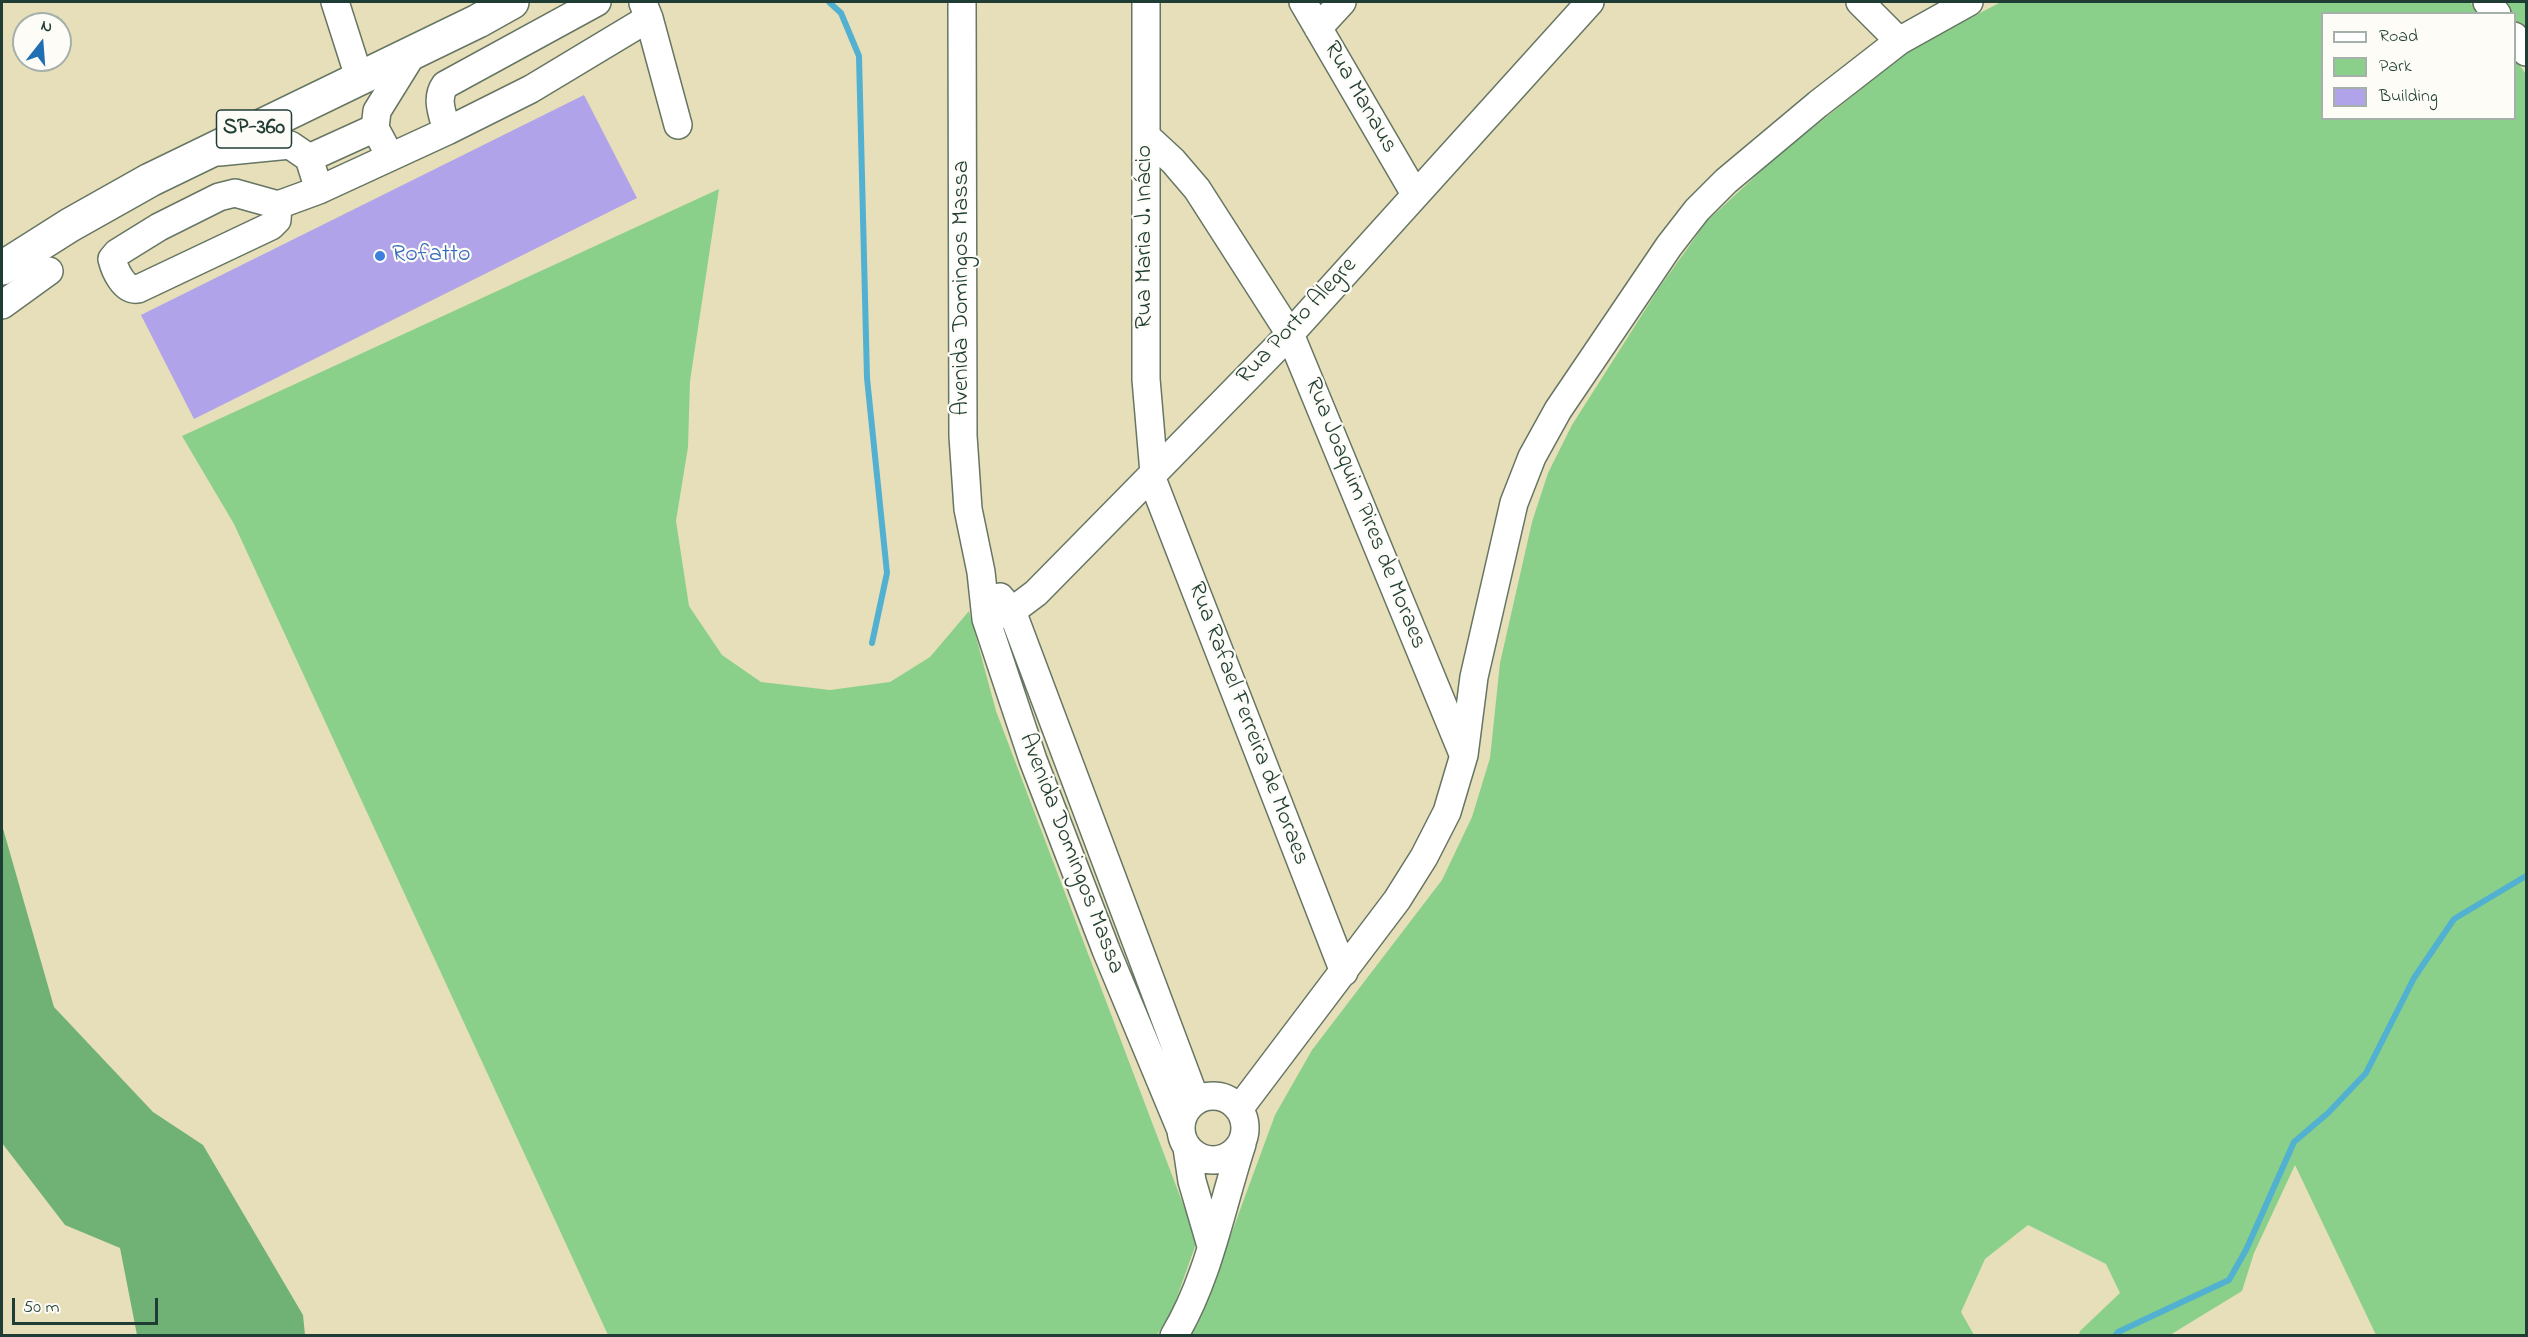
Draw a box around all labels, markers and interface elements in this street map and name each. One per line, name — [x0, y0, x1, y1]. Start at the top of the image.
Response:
north arrow — [12, 12, 72, 72]
legend — [2321, 12, 2516, 120]
text: N — [38, 14, 55, 40]
text: Road — [2379, 24, 2418, 50]
street label: Rua Manaus — [1316, 37, 1402, 159]
text: Park — [2379, 54, 2412, 80]
text: Building — [2379, 84, 2438, 110]
road number: SP-360 — [216, 110, 292, 148]
street label: Rua Maria J. Inácio — [1132, 145, 1160, 329]
street label: Avenida Domingos Massa — [949, 160, 977, 416]
place label: Rofatto — [392, 242, 470, 270]
marker: Rofatto — [373, 249, 387, 263]
street label: Rua Porto Alegre — [1232, 252, 1364, 392]
street label: Rua Joaquim Pires de Moraes — [1296, 374, 1432, 654]
street label: Rua Rafael Ferreira de Moraes — [1180, 579, 1314, 869]
street label: Avenida Domingos Massa — [1011, 730, 1129, 978]
scale bar — [15, 1286, 160, 1324]
text: 50 m — [23, 1295, 60, 1321]

